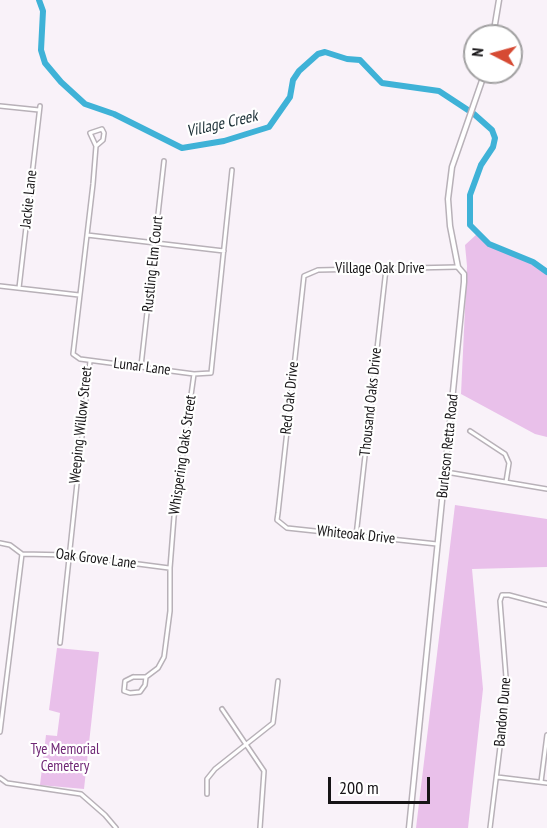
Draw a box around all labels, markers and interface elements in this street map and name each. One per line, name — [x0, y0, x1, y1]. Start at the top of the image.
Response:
north arrow — [463, 24, 523, 84]
text: N — [467, 47, 487, 58]
water label: Village Creek — [185, 106, 259, 142]
street label: Jackie Lane — [17, 169, 41, 229]
street label: Rustling Elm Court — [139, 215, 167, 313]
street label: Village Oak Drive — [335, 260, 425, 278]
street label: Thousand Oaks Drive — [356, 347, 386, 457]
street label: Lunar Lane — [113, 355, 171, 379]
street label: Red Oak Drive — [277, 361, 303, 435]
street label: Weeping Willow Street — [66, 366, 96, 484]
street label: Burleson Retta Road — [434, 393, 462, 499]
street label: Whispering Oaks Street — [166, 394, 200, 516]
street label: Whiteoak Drive — [316, 522, 396, 548]
street label: Oak Grove Lane — [55, 545, 137, 573]
street label: Bandon Dune — [491, 677, 515, 747]
park label: Tye Memorial Cemetery — [30, 741, 100, 776]
scale bar — [331, 765, 433, 803]
text: 200 m — [339, 776, 379, 799]

